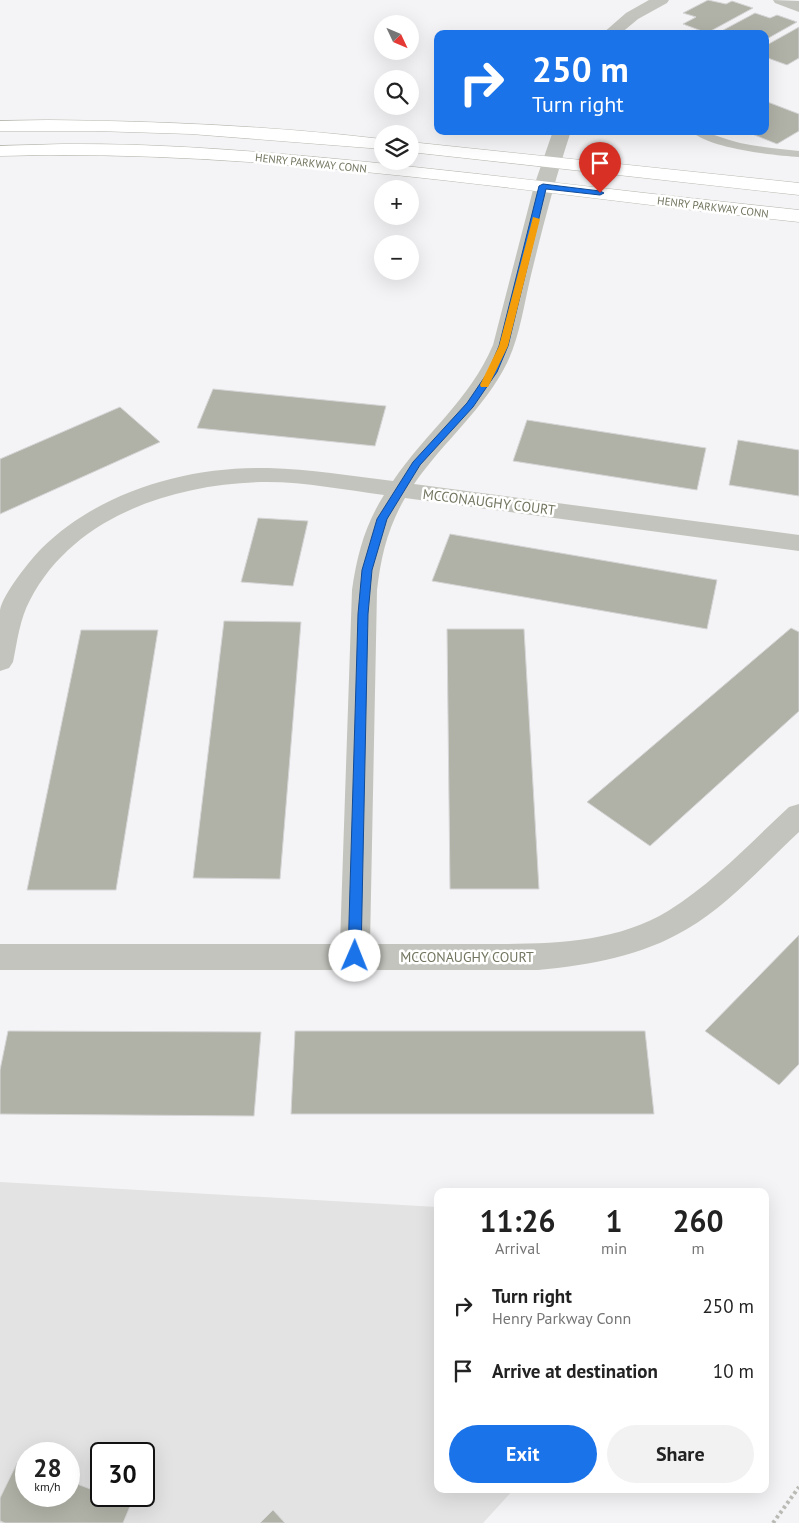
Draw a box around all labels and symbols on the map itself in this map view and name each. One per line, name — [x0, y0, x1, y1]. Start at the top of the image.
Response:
north arrow — [374, 15, 419, 60]
pin — [579, 142, 621, 193]
street label: HENRY PARKWAY CONN — [255, 150, 367, 176]
street label: HENRY PARKWAY CONN — [656, 193, 770, 221]
street label: MCCONAUGHY COURT — [422, 485, 557, 519]
position arrow — [328, 929, 380, 981]
street label: MCCONAUGHY COURT — [400, 948, 534, 966]
speed limit sign: 30 — [90, 1442, 155, 1507]

